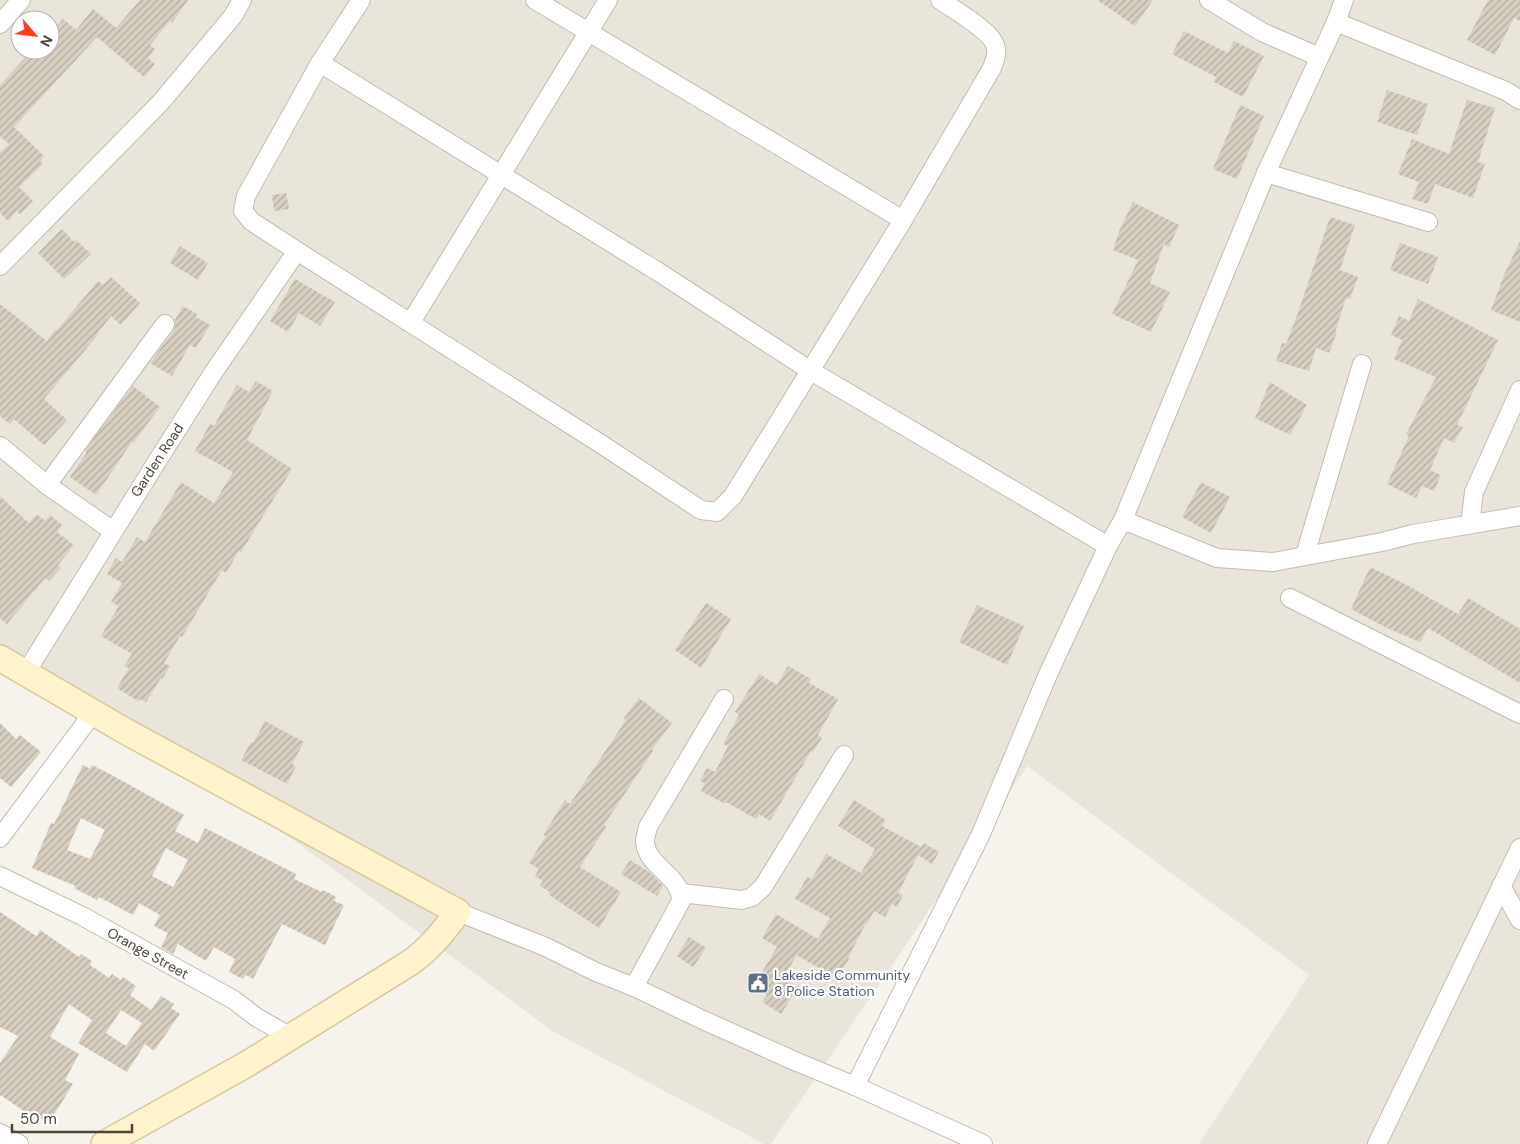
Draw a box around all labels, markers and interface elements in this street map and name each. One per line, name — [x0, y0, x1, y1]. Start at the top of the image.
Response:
north arrow — [10, 10, 60, 60]
text: N — [36, 32, 57, 50]
street label: Garden Road — [127, 420, 187, 500]
street label: Orange Street — [104, 923, 192, 983]
place label: Lakeside Community 8 Police Station — [774, 966, 911, 1000]
public building icon: Lakeside Community 8 Police Station — [746, 971, 770, 995]
scale bar — [12, 1102, 132, 1134]
text: 50 m — [20, 1109, 57, 1129]

